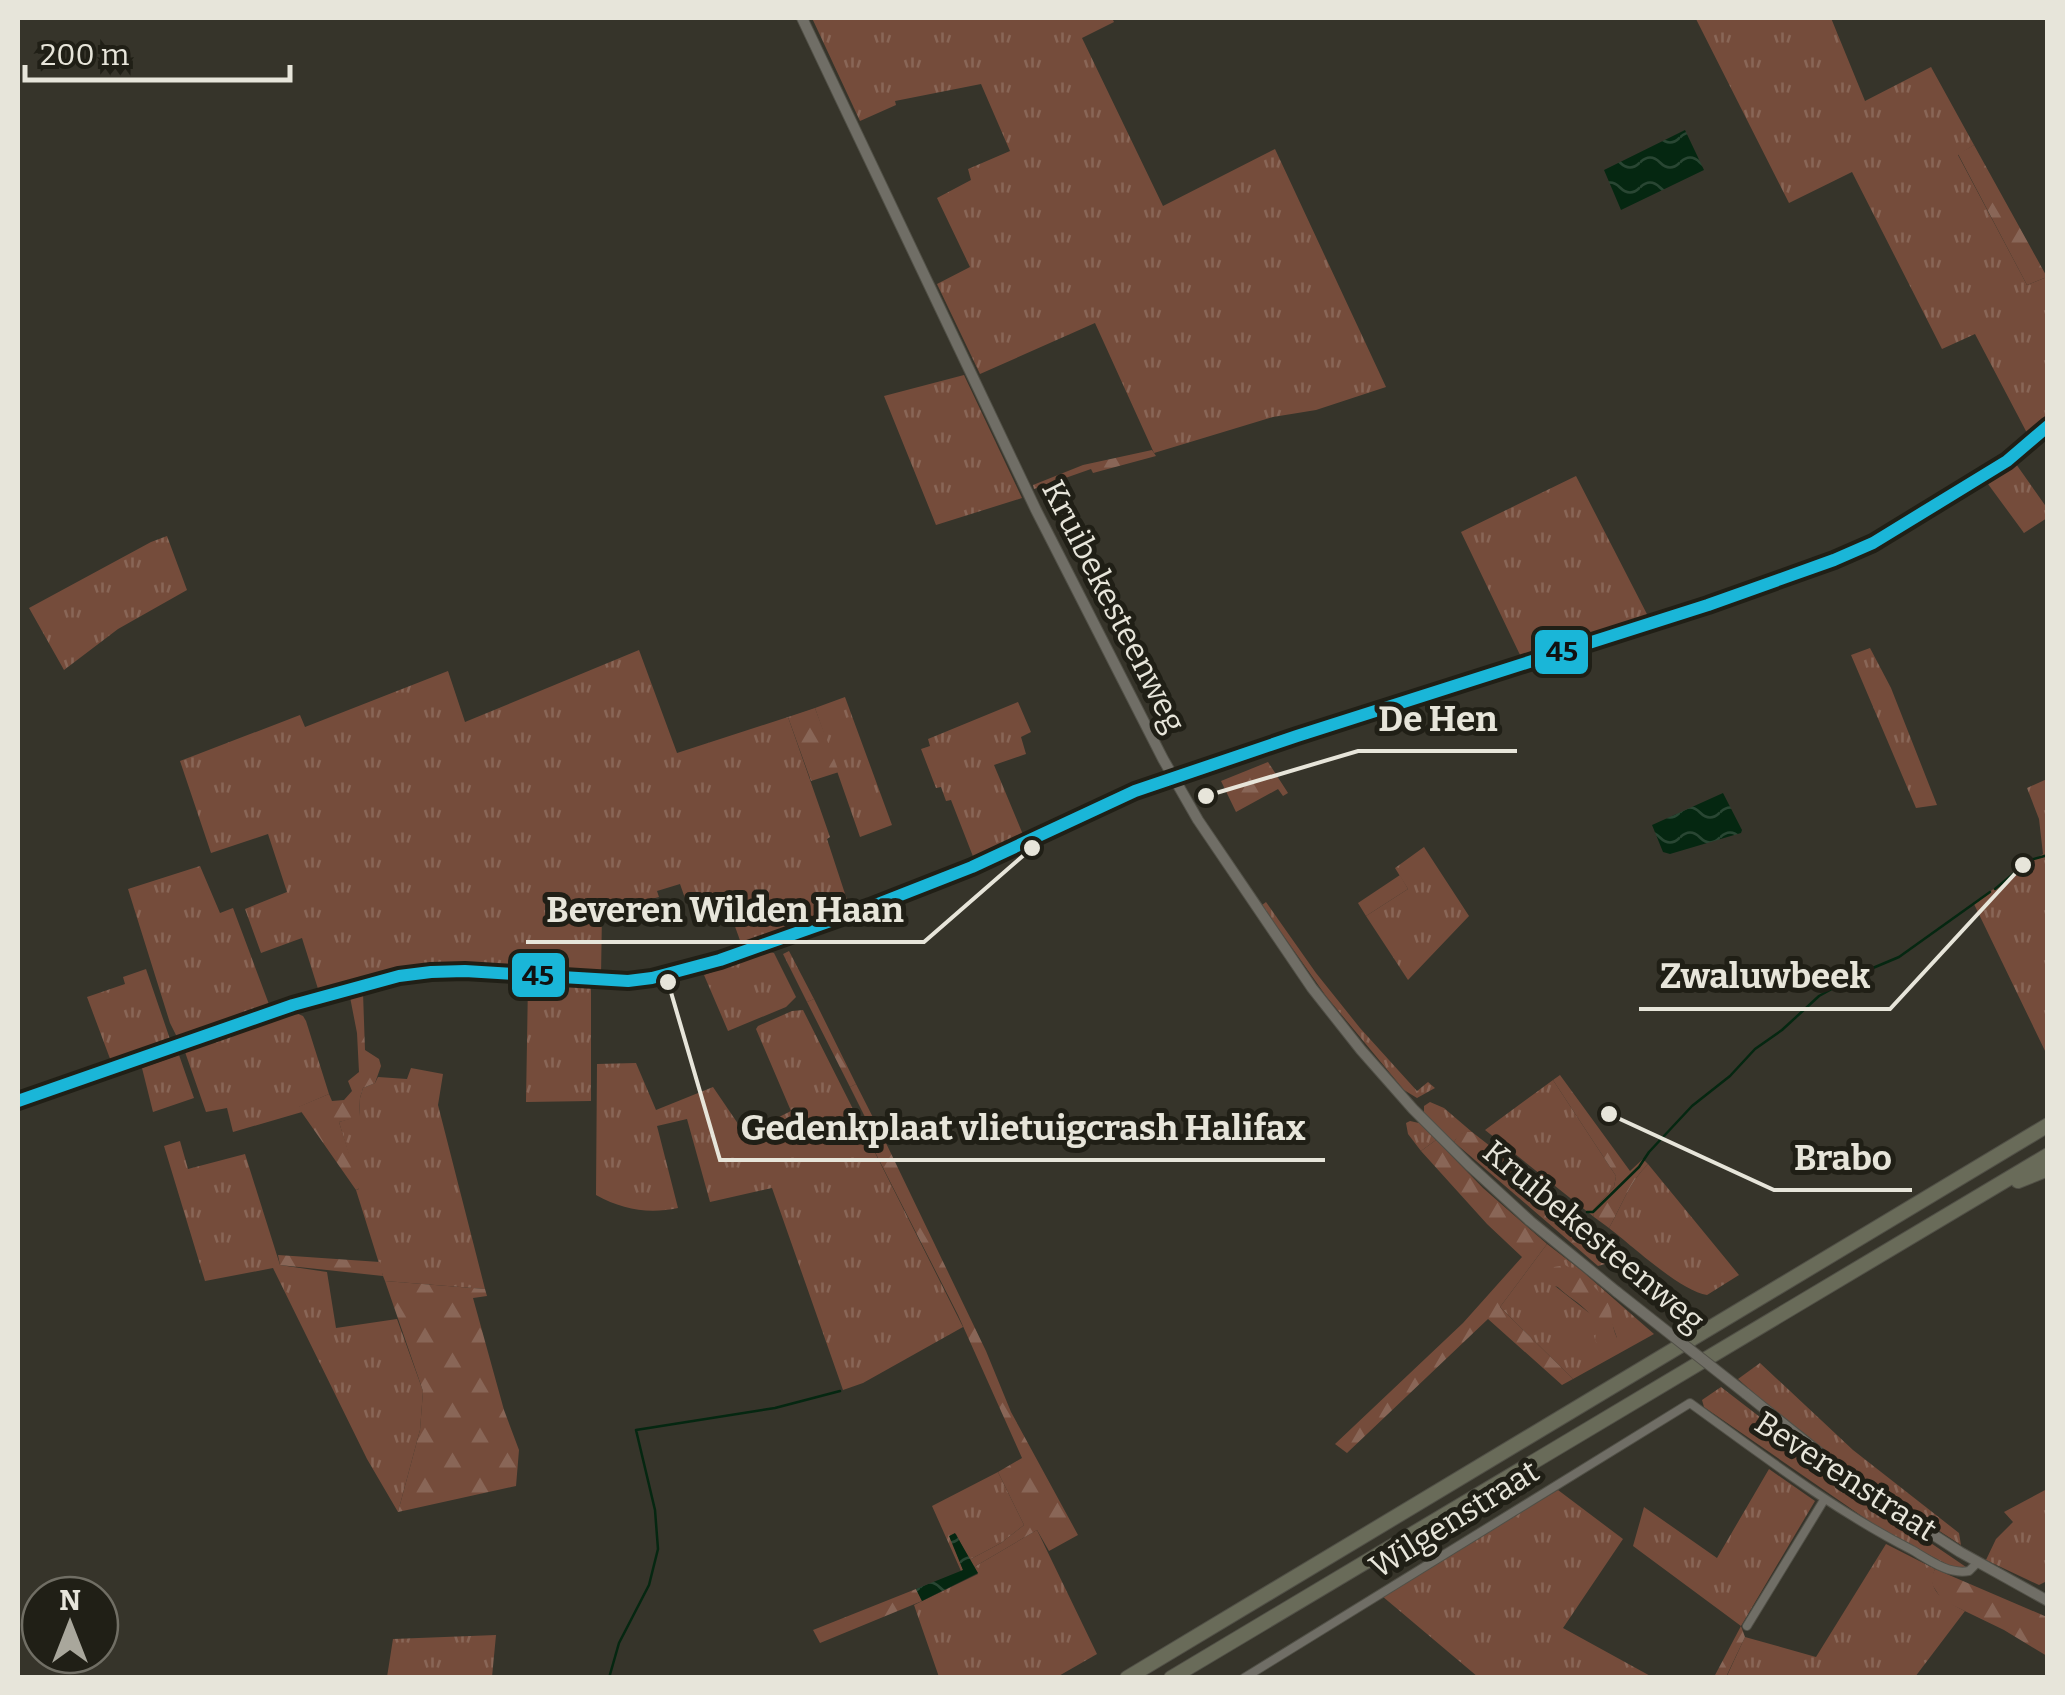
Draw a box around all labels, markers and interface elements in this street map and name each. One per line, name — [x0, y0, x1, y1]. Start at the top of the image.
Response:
scale bar — [25, 20, 290, 82]
text: 200 m — [40, 37, 130, 73]
street label: Kruibekesteenweg — [1034, 474, 1194, 738]
line badge: 45 — [1533, 628, 1590, 676]
text: 45 — [1546, 635, 1578, 668]
callout: De Hen — [1358, 686, 1517, 751]
text: De Hen — [1378, 698, 1498, 740]
callout: Beveren Wilden Haan — [526, 877, 924, 942]
text: Beveren Wilden Haan — [546, 889, 904, 931]
callout: Zwaluwbeek — [1639, 944, 1890, 1009]
line badge: 45 — [510, 951, 567, 999]
text: Zwaluwbeek — [1660, 955, 1870, 997]
text: 45 — [522, 959, 554, 992]
callout: Gedenkplaat vlietuigcrash Halifax — [720, 1095, 1325, 1160]
text: Gedenkplaat vlietuigcrash Halifax — [740, 1107, 1306, 1149]
callout: Brabo — [1774, 1125, 1912, 1190]
street label: Kruibekesteenweg — [1476, 1132, 1712, 1340]
text: Brabo — [1794, 1137, 1892, 1179]
street label: Beverenstraat — [1748, 1403, 1944, 1549]
street label: Wilgenstraat — [1363, 1452, 1546, 1586]
north arrow — [20, 1575, 120, 1675]
text: N — [59, 1584, 81, 1617]

